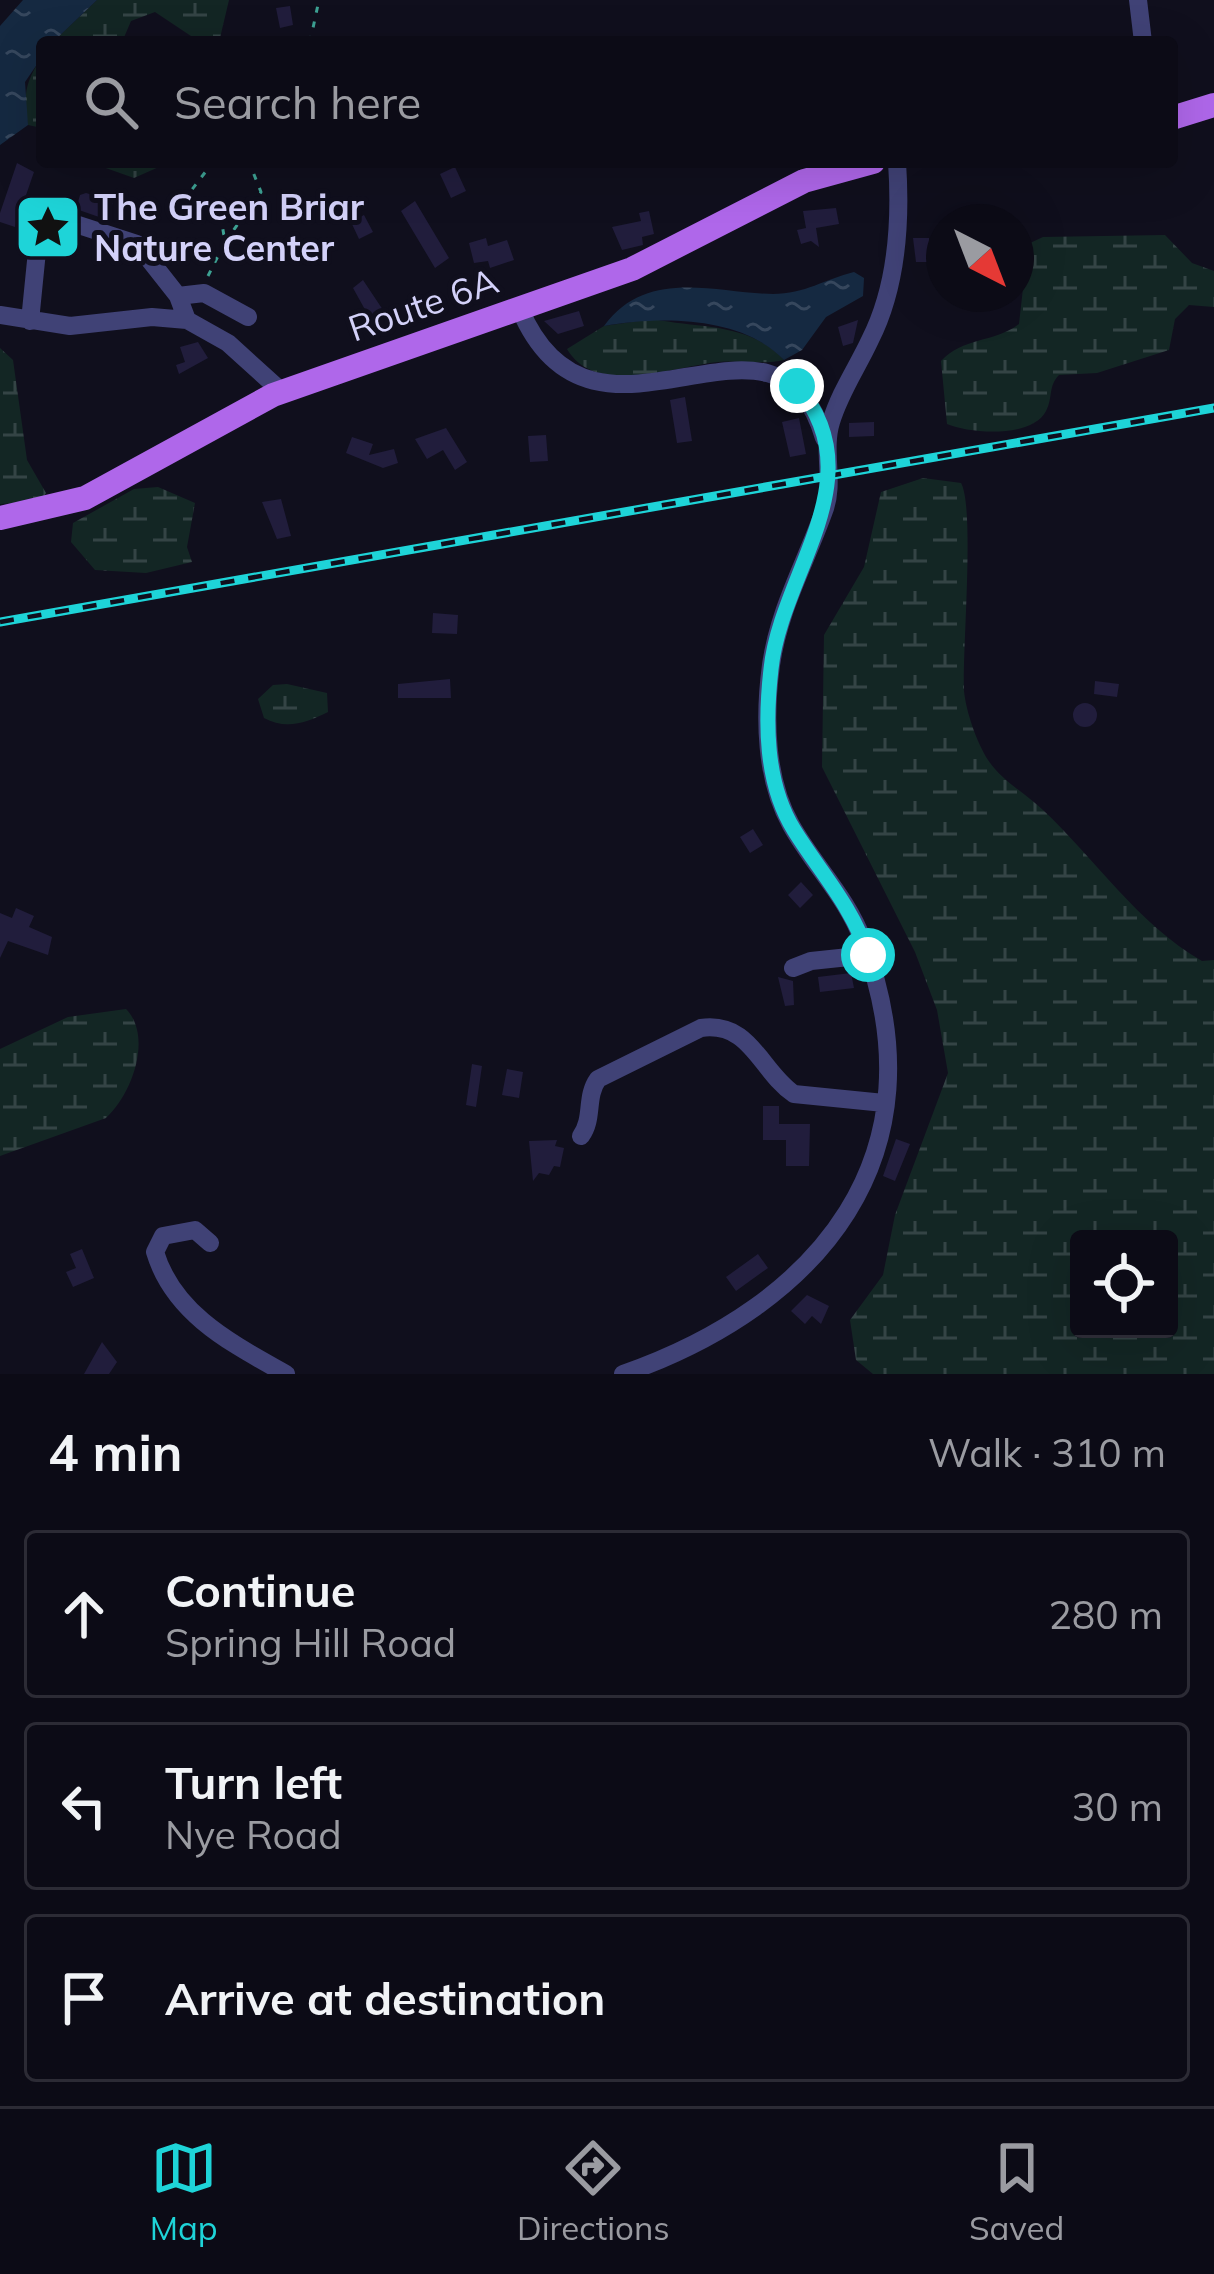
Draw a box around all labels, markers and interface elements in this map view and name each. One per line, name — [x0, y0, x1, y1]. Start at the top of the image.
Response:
search box — [36, 36, 1178, 168]
icon: search — [78, 69, 144, 135]
text: Search here — [174, 74, 421, 130]
place label: The Green Briar Nature Center — [94, 184, 365, 270]
place icon: The Green Briar Nature Center — [13, 192, 83, 262]
north arrow — [926, 204, 1034, 312]
street label: Route 6A — [342, 257, 504, 351]
route end — [770, 359, 824, 413]
route start — [841, 928, 895, 982]
map controls — [1070, 1230, 1178, 1338]
button: locate — [1070, 1230, 1178, 1338]
text: 4 min — [48, 1420, 183, 1484]
text: Walk · 310 m — [928, 1428, 1166, 1477]
text: Continue — [165, 1562, 355, 1618]
icon: ahead — [51, 1581, 117, 1647]
text: 280 m — [1048, 1590, 1163, 1639]
text: Spring Hill Road — [165, 1618, 456, 1667]
text: Turn left — [165, 1754, 342, 1810]
icon: left — [51, 1773, 117, 1839]
text: 30 m — [1072, 1782, 1163, 1831]
text: Nye Road — [165, 1810, 342, 1859]
icon: arrive — [51, 1965, 117, 2031]
text: Arrive at destination — [165, 1970, 605, 2026]
tab: Map — [150, 2135, 218, 2248]
tab: Directions — [517, 2135, 670, 2248]
tab: Saved — [969, 2135, 1064, 2248]

